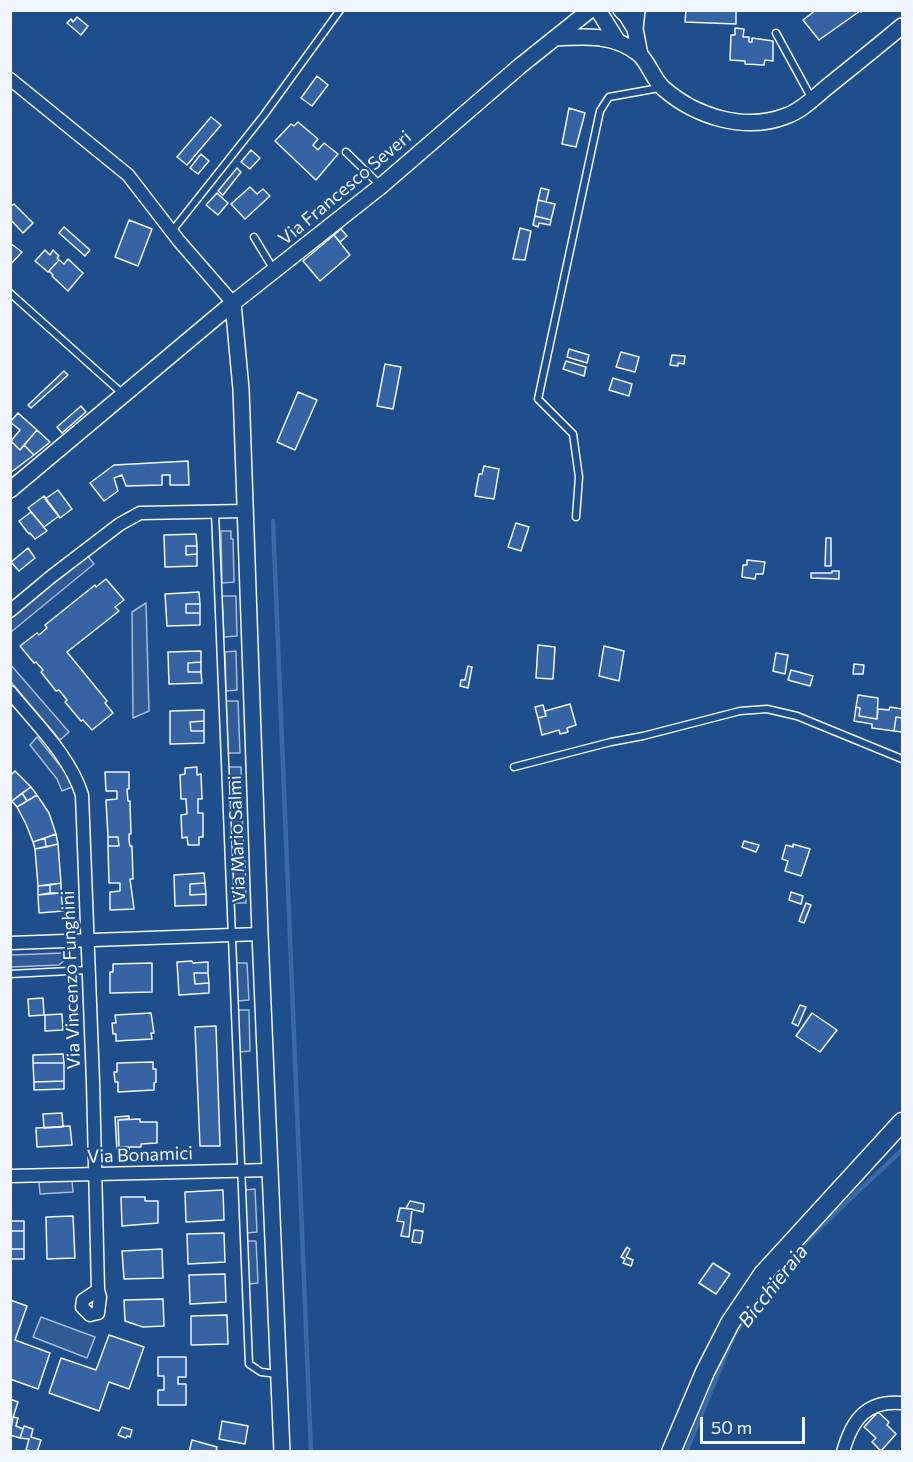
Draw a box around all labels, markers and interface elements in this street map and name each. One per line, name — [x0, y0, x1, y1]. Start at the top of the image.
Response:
street label: Via Francesco Severi — [274, 126, 416, 250]
street label: Via Mario Salmi — [224, 775, 250, 903]
street label: Via Vincenzo Funghini — [57, 890, 85, 1070]
street label: Via Bonamici — [87, 1142, 193, 1168]
water label: Bicchieraia — [733, 1240, 813, 1332]
scale bar — [703, 1405, 808, 1443]
text: 50 m — [711, 1416, 752, 1438]

